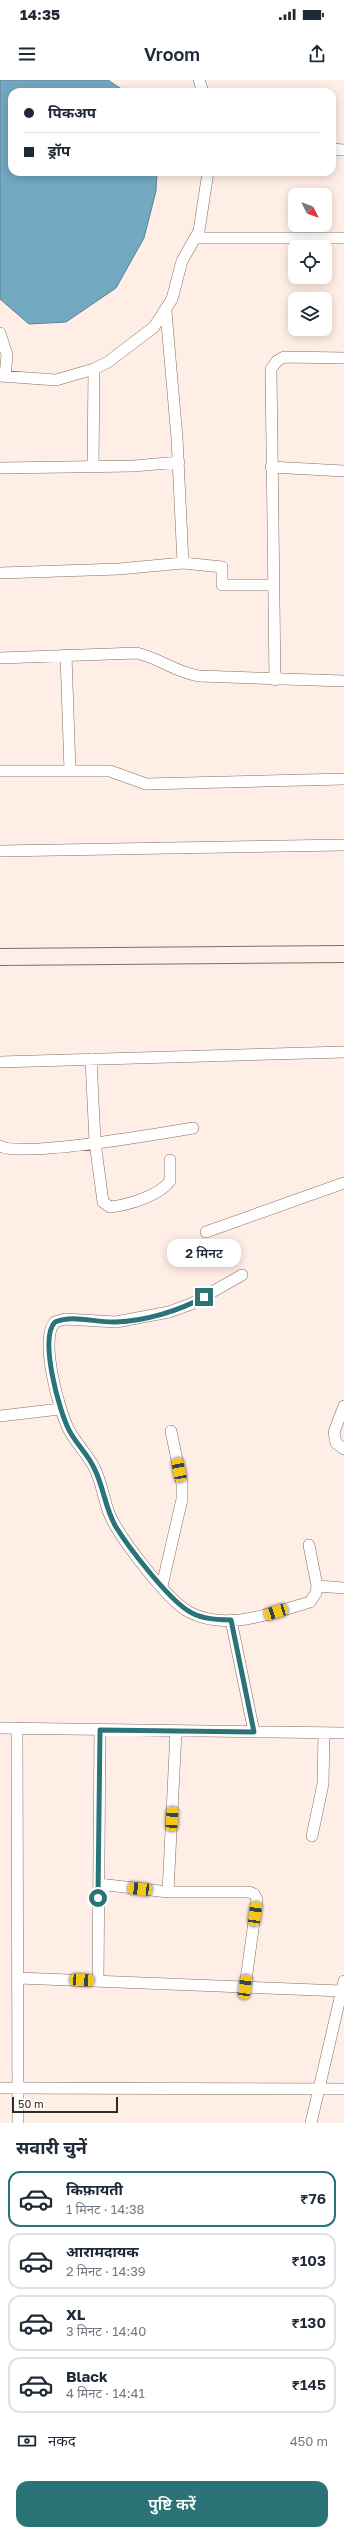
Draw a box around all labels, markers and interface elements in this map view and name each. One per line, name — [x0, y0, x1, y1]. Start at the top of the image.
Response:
text: 14:35 — [20, 5, 60, 23]
icon: menu — [16, 43, 38, 65]
text: Vroom — [144, 43, 200, 65]
icon: share — [306, 43, 328, 65]
text: पिकअप — [48, 103, 96, 121]
text: ड्रॉप — [48, 141, 70, 159]
north arrow — [288, 188, 332, 232]
map controls — [288, 188, 332, 336]
button: locate — [288, 240, 332, 284]
button: layers — [288, 292, 332, 336]
callout: 2 मिनट — [167, 1239, 241, 1267]
text: 2 मिनट — [185, 1245, 223, 1261]
route end — [195, 1288, 213, 1306]
car — [171, 1457, 187, 1483]
car — [263, 1603, 289, 1621]
car — [165, 1807, 179, 1831]
car — [127, 1882, 153, 1896]
route start — [89, 1889, 107, 1907]
car — [247, 1901, 263, 1927]
car — [70, 1973, 94, 1987]
car — [237, 1974, 253, 2000]
scale bar — [12, 2095, 118, 2114]
text: 50 m — [18, 2097, 44, 2110]
text: सवारी चुनें — [16, 2136, 87, 2158]
text: किफ़ायती — [66, 2180, 123, 2198]
icon: car — [18, 2181, 54, 2217]
text: ₹76 — [300, 2189, 326, 2207]
text: 1 मिनट · 14:38 — [66, 2201, 145, 2217]
text: आरामदायक — [66, 2242, 139, 2260]
icon: car — [18, 2243, 54, 2279]
text: ₹103 — [291, 2251, 326, 2269]
text: 2 मिनट · 14:39 — [66, 2263, 146, 2279]
icon: car — [18, 2305, 54, 2341]
text: XL — [66, 2305, 85, 2323]
text: ₹130 — [291, 2313, 326, 2331]
text: 3 मिनट · 14:40 — [66, 2323, 146, 2339]
icon: car — [18, 2367, 54, 2403]
text: Black — [66, 2367, 108, 2385]
text: ₹145 — [292, 2375, 326, 2393]
text: 4 मिनट · 14:41 — [66, 2385, 145, 2401]
icon: cash — [16, 2430, 38, 2452]
text: नकद — [48, 2431, 76, 2449]
text: 450 m — [290, 2433, 328, 2449]
button: पुष्टि करें — [16, 2481, 328, 2527]

